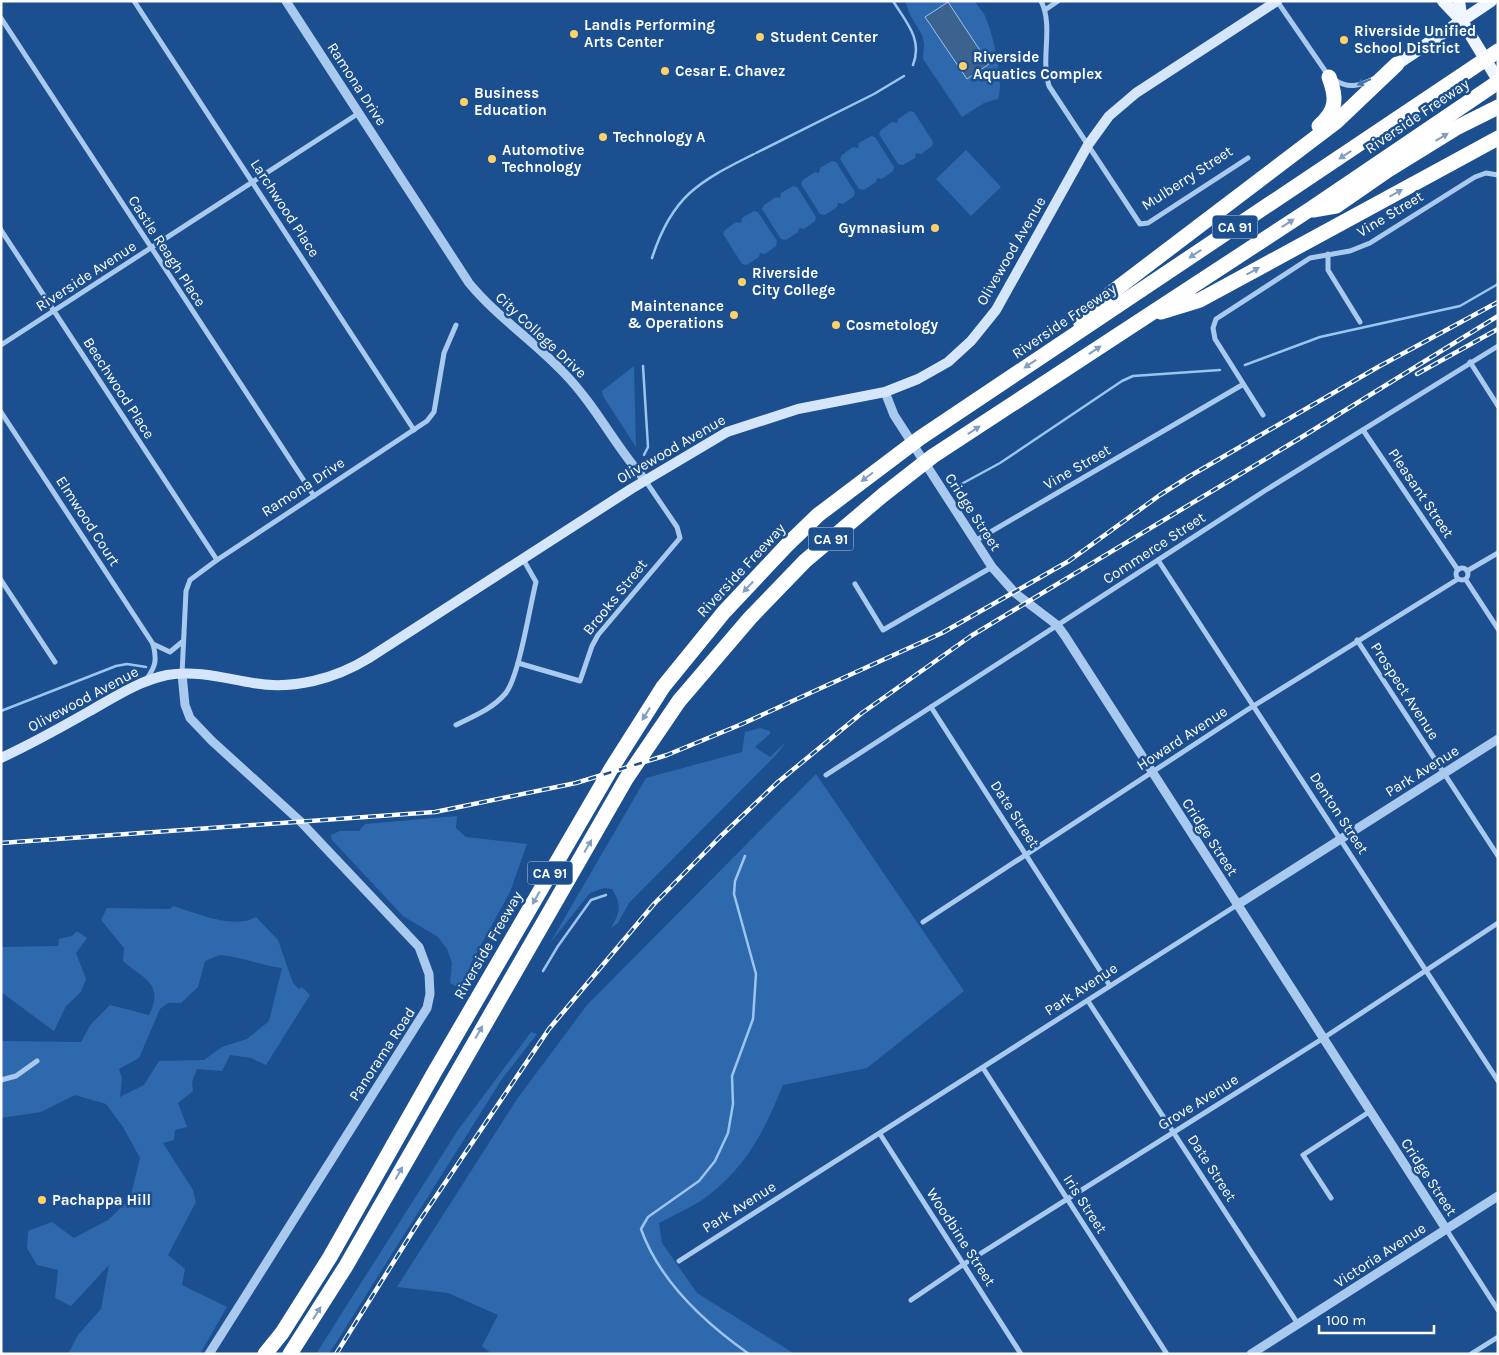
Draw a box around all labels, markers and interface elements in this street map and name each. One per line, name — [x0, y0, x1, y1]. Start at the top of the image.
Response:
place label: Landis Performing Arts Center — [584, 16, 715, 51]
place label: Riverside Unified School District — [1354, 22, 1476, 57]
marker: Landis Performing Arts Center — [568, 28, 580, 40]
place label: Student Center — [770, 28, 878, 46]
marker: Student Center — [754, 31, 766, 43]
marker: Riverside Unified School District — [1338, 34, 1350, 46]
street label: Ramona Drive — [323, 39, 391, 129]
place label: Riverside Aquatics Complex — [973, 48, 1103, 83]
marker: Riverside Aquatics Complex — [957, 60, 969, 72]
place label: Cesar E. Chavez — [675, 62, 785, 80]
marker: Cesar E. Chavez — [659, 65, 671, 77]
street label: Riverside Freeway — [1362, 75, 1472, 157]
one-way arrow — [1357, 79, 1371, 87]
place label: Business Education — [474, 84, 547, 119]
marker: Business Education — [458, 96, 470, 108]
place label: Technology A — [613, 128, 706, 146]
marker: Technology A — [597, 131, 609, 143]
one-way arrow — [1435, 133, 1448, 142]
place label: Automotive Technology — [502, 141, 585, 176]
street label: Mulberry Street — [1138, 142, 1236, 214]
one-way arrow — [1338, 150, 1351, 160]
marker: Automotive Technology — [486, 153, 498, 165]
street label: Larchwood Place — [247, 156, 323, 260]
street label: Vine Street — [1353, 187, 1427, 241]
one-way arrow — [1389, 188, 1403, 197]
street label: Castle Reagh Place — [124, 192, 210, 310]
street label: Olivewood Avenue — [973, 193, 1049, 309]
road number: CA 91 — [1212, 216, 1258, 238]
place label: Gymnasium — [838, 219, 925, 237]
one-way arrow — [1282, 219, 1295, 228]
marker: Gymnasium — [929, 222, 941, 234]
street label: Riverside Avenue — [32, 237, 140, 315]
one-way arrow — [1188, 249, 1201, 259]
place label: Riverside City College — [752, 264, 835, 299]
one-way arrow — [1246, 267, 1261, 275]
marker: Riverside City College — [736, 276, 748, 288]
street label: Riverside Freeway — [1009, 280, 1119, 362]
street label: City College Drive — [492, 288, 590, 382]
place label: Maintenance & Operations — [627, 297, 724, 332]
marker: Maintenance & Operations — [728, 309, 740, 321]
place label: Cosmetology — [846, 316, 938, 334]
marker: Cosmetology — [830, 319, 842, 331]
street label: Beechwood Place — [79, 334, 159, 442]
one-way arrow — [1088, 345, 1102, 355]
one-way arrow — [1023, 359, 1037, 369]
street label: Olivewood Avenue — [613, 411, 729, 487]
one-way arrow — [968, 425, 981, 435]
street label: Vine Street — [1040, 440, 1114, 493]
street label: Pleasant Street — [1384, 445, 1458, 541]
street label: Ramona Drive — [258, 453, 348, 521]
street label: Cridge Street — [941, 470, 1005, 554]
one-way arrow — [860, 472, 874, 482]
street label: Elmwood Court — [52, 473, 124, 570]
street label: Commerce Street — [1099, 508, 1209, 588]
street label: Riverside Freeway — [693, 519, 789, 621]
road number: CA 91 — [808, 528, 854, 550]
street label: Brooks Street — [579, 555, 651, 638]
one-way arrow — [742, 581, 753, 593]
street label: Prospect Avenue — [1367, 639, 1443, 743]
street label: Olivewood Avenue — [25, 662, 141, 736]
street label: Howard Avenue — [1133, 702, 1231, 774]
one-way arrow — [641, 707, 651, 720]
street label: Park Avenue — [1382, 741, 1462, 801]
street label: Denton Street — [1306, 769, 1372, 858]
street label: Date Street — [987, 777, 1044, 851]
street label: Cridge Street — [1178, 795, 1242, 879]
one-way arrow — [583, 840, 592, 853]
road number: CA 91 — [528, 861, 572, 884]
street label: Riverside Freeway — [450, 888, 526, 1002]
one-way arrow — [531, 891, 540, 905]
street label: Park Avenue — [1041, 959, 1121, 1019]
street label: Panorama Road — [345, 1004, 419, 1104]
one-way arrow — [475, 1025, 484, 1038]
street label: Grove Avenue — [1154, 1070, 1242, 1134]
street label: Date Street — [1184, 1131, 1241, 1205]
street label: Cridge Street — [1397, 1135, 1461, 1219]
one-way arrow — [394, 1166, 403, 1180]
street label: Iris Street — [1059, 1171, 1111, 1237]
street label: Park Avenue — [699, 1177, 779, 1237]
street label: Woodbine Street — [923, 1185, 1000, 1290]
place label: Pachappa Hill — [52, 1191, 151, 1209]
marker: Pachappa Hill — [36, 1194, 48, 1206]
street label: Victoria Avenue — [1331, 1219, 1429, 1291]
scale bar — [1319, 1302, 1434, 1334]
one-way arrow — [312, 1307, 321, 1320]
text: 100 m — [1326, 1311, 1366, 1329]

